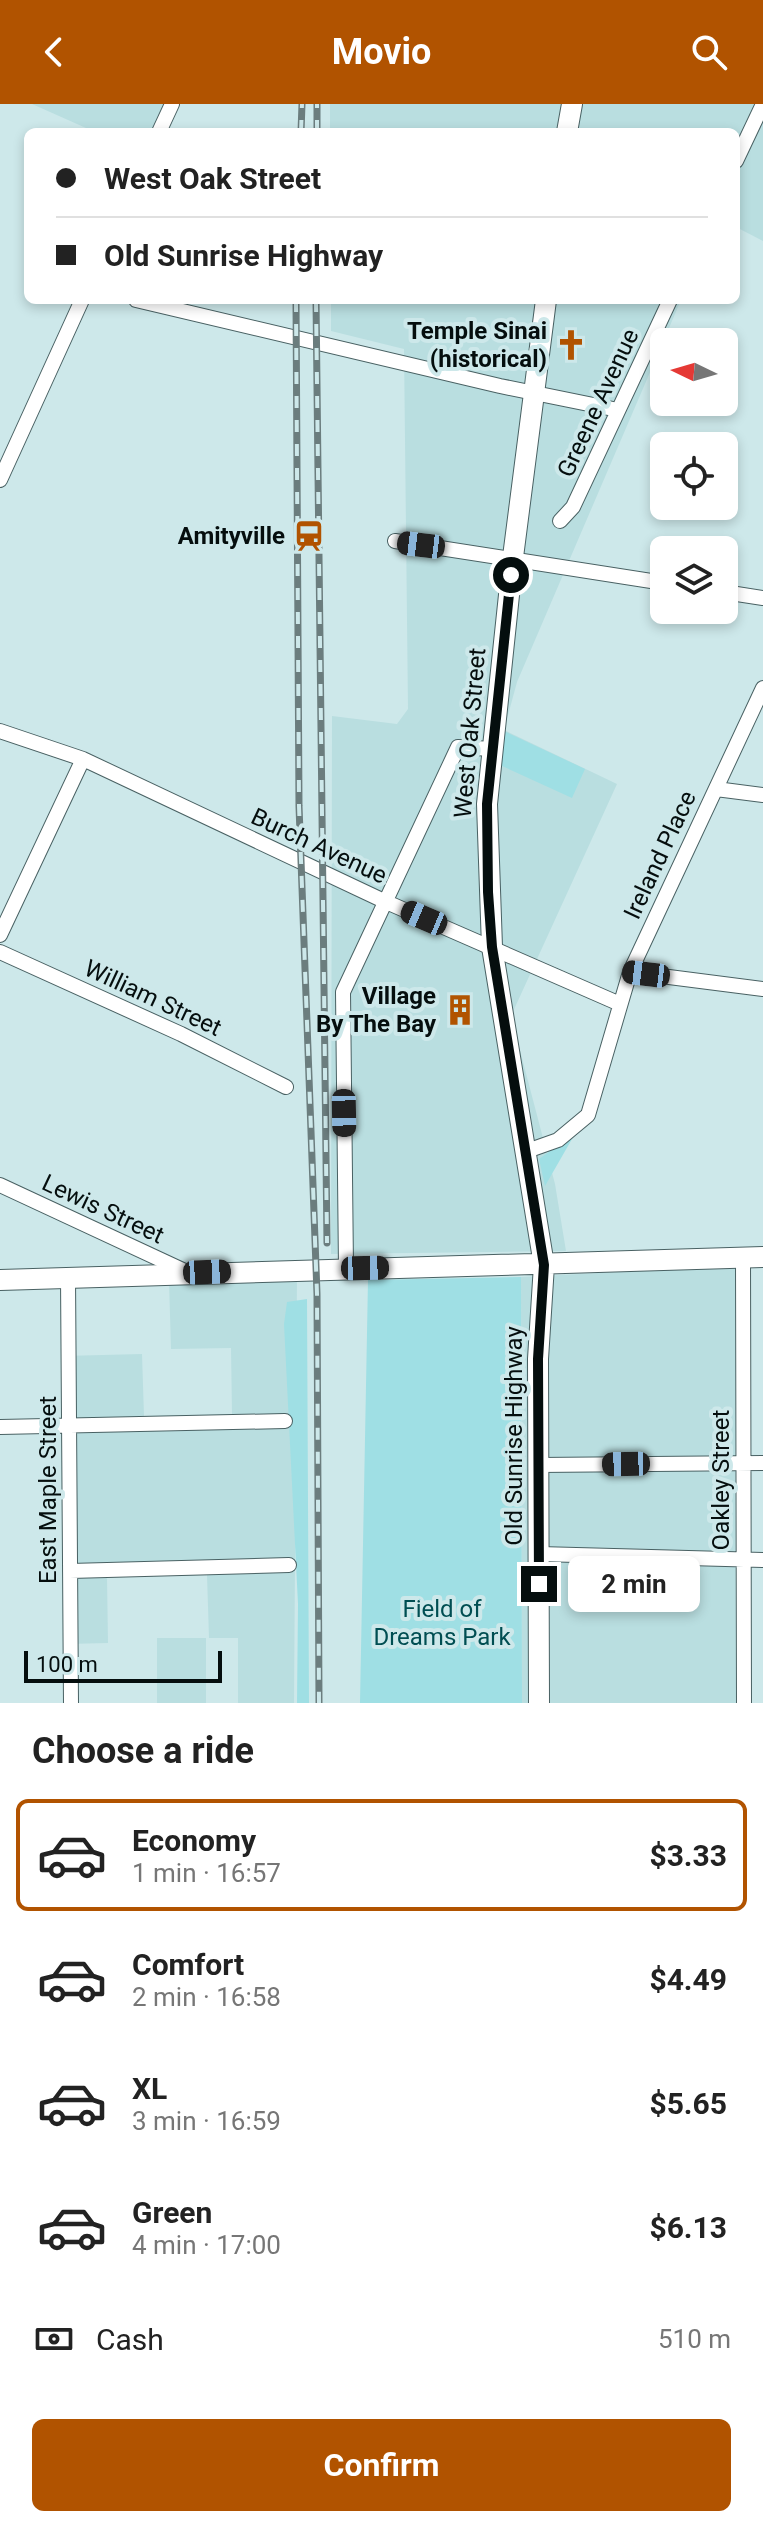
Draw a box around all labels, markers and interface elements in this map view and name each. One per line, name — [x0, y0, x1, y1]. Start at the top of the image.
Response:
icon: back — [32, 30, 76, 74]
icon: search — [687, 30, 731, 74]
text: Movio — [332, 31, 431, 73]
text: West Oak Street — [104, 161, 321, 196]
text: Old Sunrise Highway — [104, 238, 383, 273]
place label: Temple Sinai (historical) — [407, 317, 547, 373]
street label: Greene Avenue — [551, 325, 645, 481]
church icon: Temple Sinai (historical) — [554, 328, 588, 362]
north arrow — [650, 328, 738, 416]
map controls — [650, 328, 738, 624]
button: locate — [650, 432, 738, 520]
station icon: Amityville — [292, 519, 326, 553]
place label: Amityville — [178, 522, 285, 550]
car — [396, 530, 446, 560]
button: layers — [650, 536, 738, 624]
route start — [493, 557, 529, 593]
street label: West Oak Street — [449, 647, 491, 819]
street label: Ireland Place — [618, 786, 702, 924]
street label: Burch Avenue — [247, 802, 391, 890]
car — [397, 898, 451, 938]
street label: William Street — [80, 954, 226, 1042]
car — [621, 959, 671, 989]
place label: Village By The Bay — [316, 982, 437, 1038]
building icon: Village By The Bay — [443, 993, 477, 1027]
car — [332, 1089, 356, 1137]
street label: Lewis Street — [38, 1169, 168, 1249]
car — [341, 1256, 389, 1280]
car — [183, 1259, 231, 1285]
street label: Old Sunrise Highway — [500, 1326, 528, 1546]
street label: East Maple Street — [34, 1396, 62, 1584]
street label: Oakley Street — [707, 1409, 735, 1550]
car — [602, 1452, 650, 1476]
callout: 2 min — [567, 1556, 699, 1612]
route end — [521, 1566, 557, 1602]
text: 2 min — [601, 1569, 667, 1599]
park label: Field of Dreams Park — [373, 1595, 511, 1651]
scale bar — [24, 1647, 222, 1683]
text: 100 m — [36, 1652, 98, 1677]
text: Choose a ride — [32, 1730, 254, 1772]
icon: car — [36, 1819, 108, 1891]
text: Economy — [132, 1823, 256, 1858]
text: $3.33 — [649, 1838, 727, 1873]
text: 1 min · 16:57 — [132, 1858, 281, 1888]
icon: car — [36, 1943, 108, 2015]
text: Comfort — [132, 1947, 244, 1982]
text: $4.49 — [649, 1962, 727, 1997]
text: 2 min · 16:58 — [132, 1982, 281, 2012]
icon: car — [36, 2067, 108, 2139]
text: XL — [132, 2071, 167, 2106]
text: $5.65 — [649, 2086, 727, 2121]
text: 3 min · 16:59 — [132, 2106, 281, 2136]
icon: car — [36, 2191, 108, 2263]
text: Green — [132, 2195, 212, 2230]
text: $6.13 — [649, 2210, 727, 2245]
text: 4 min · 17:00 — [132, 2230, 281, 2260]
icon: cash — [32, 2317, 76, 2361]
text: Cash — [96, 2322, 164, 2357]
text: 510 m — [658, 2324, 731, 2354]
button: Confirm — [32, 2419, 731, 2511]

